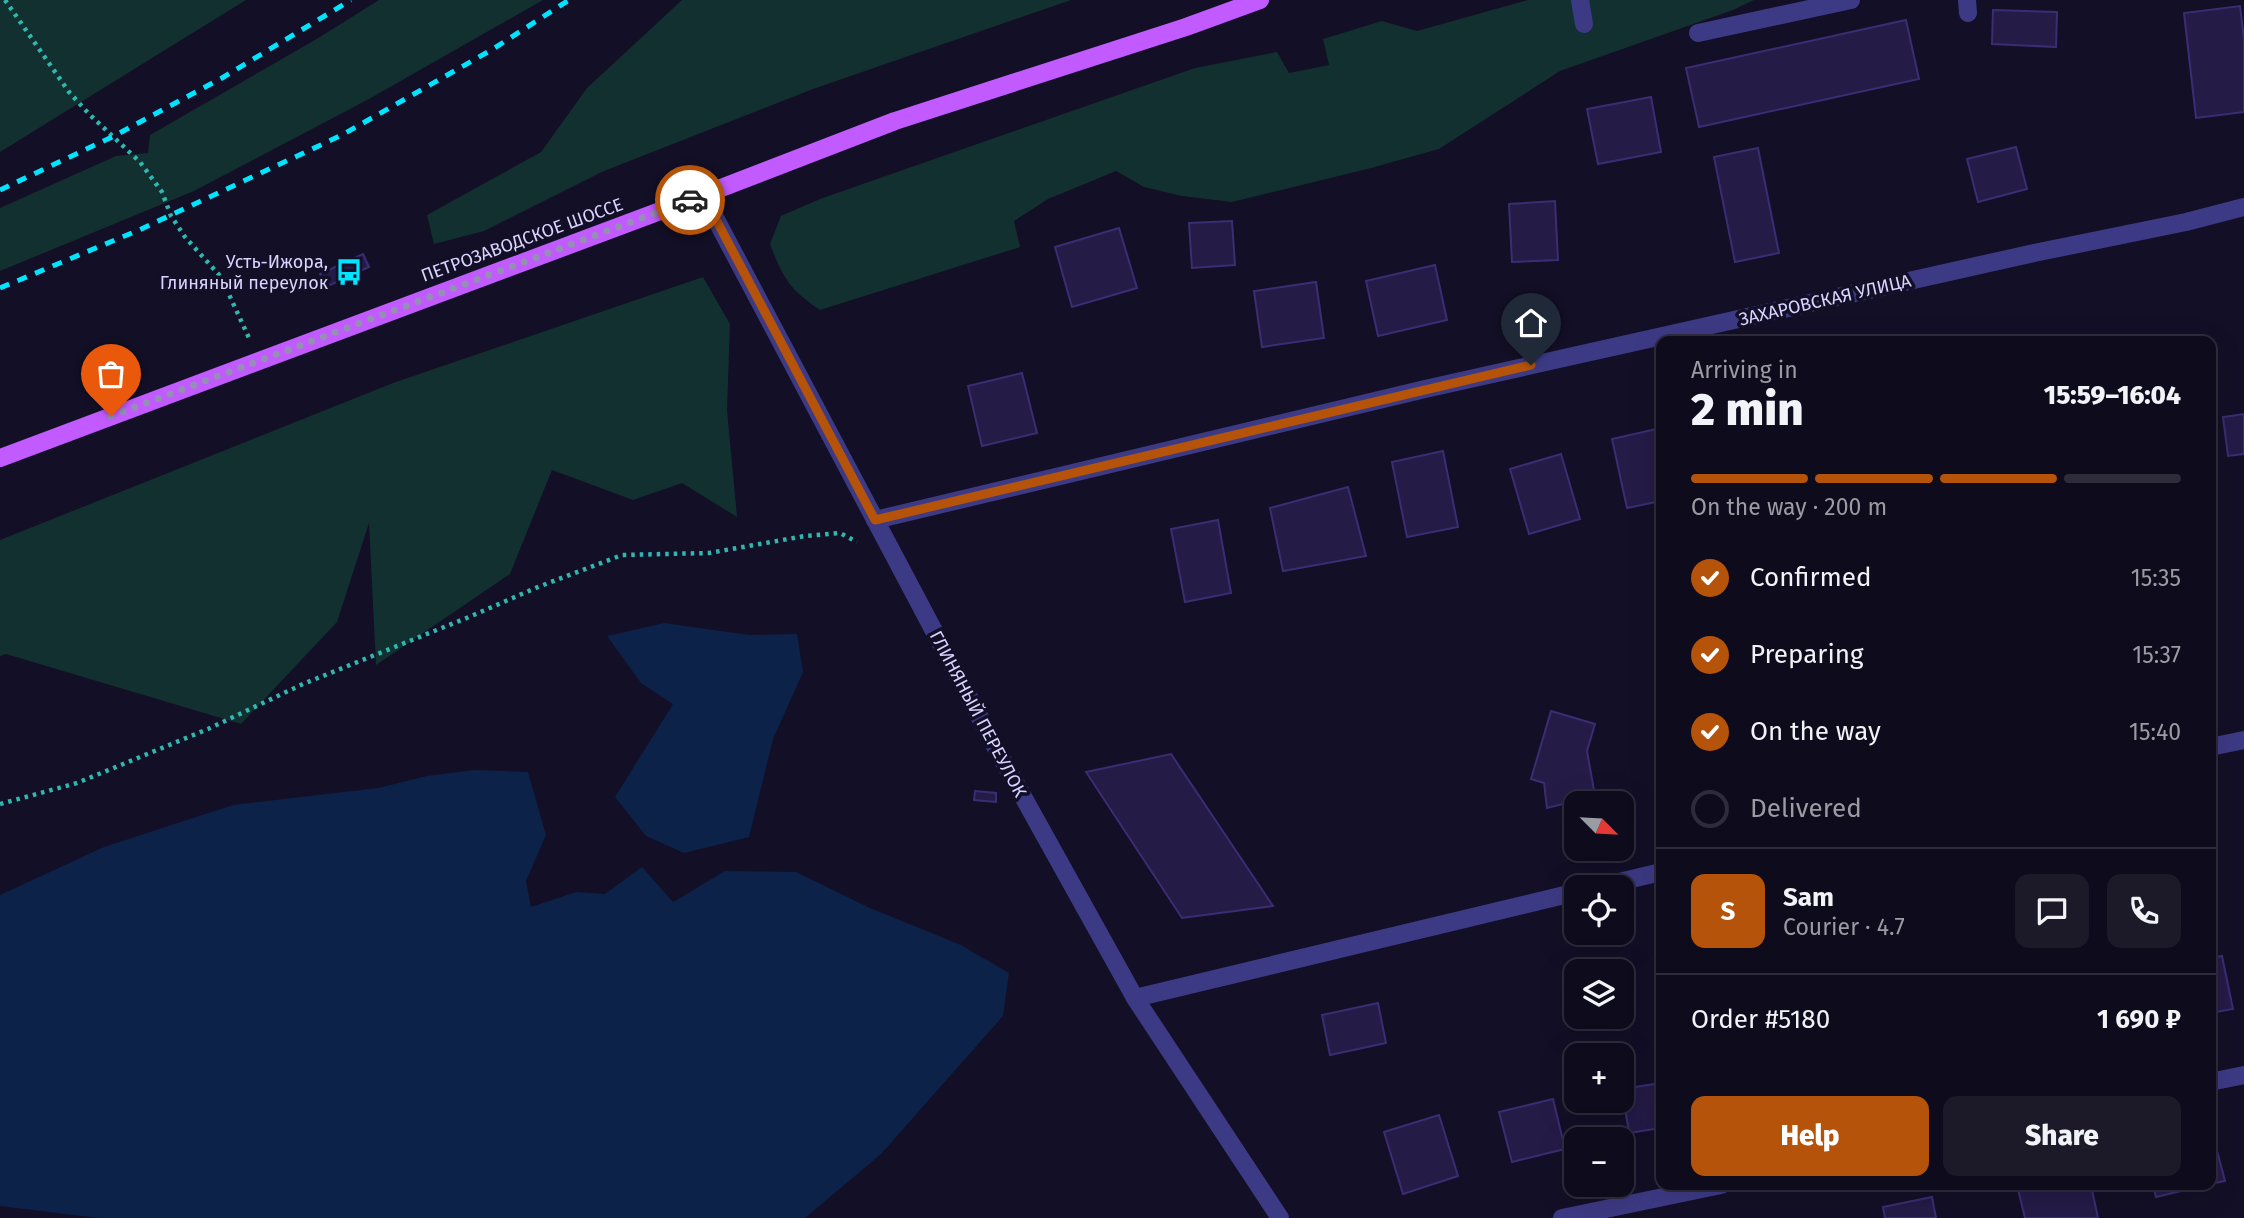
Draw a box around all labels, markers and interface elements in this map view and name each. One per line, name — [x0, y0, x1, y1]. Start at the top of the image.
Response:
courier — [655, 165, 725, 235]
icon: car — [671, 181, 709, 219]
street label: ПЕТРОЗАВОДСКОЕ ШОССЕ — [418, 193, 626, 287]
place label: Усть-Ижора, Глиняный переулок — [160, 251, 329, 294]
bus stop icon: Усть-Ижора, Глиняный переулок — [334, 257, 364, 287]
street label: ЗАХАРОВСКАЯ УЛИЦА — [1737, 269, 1914, 331]
pin — [1501, 293, 1561, 365]
icon: home — [1512, 304, 1550, 342]
pin — [81, 344, 141, 416]
icon: bag — [92, 355, 130, 393]
text: Arriving in — [1691, 356, 1798, 384]
text: 15:59–16:04 — [2044, 380, 2181, 411]
text: 2 min — [1691, 382, 1804, 437]
text: On the way · 200 m — [1691, 493, 1887, 521]
icon: check — [1691, 559, 1729, 597]
text: Confirmed — [1750, 562, 1871, 593]
text: 15:35 — [2131, 564, 2181, 592]
street label: ГЛИНЯНЫЙ ПЕРЕУЛОК — [925, 627, 1031, 801]
icon: check — [1691, 636, 1729, 674]
text: Preparing — [1750, 639, 1863, 670]
text: 15:37 — [2132, 641, 2181, 669]
icon: check — [1691, 713, 1729, 751]
text: On the way — [1750, 716, 1881, 747]
text: 15:40 — [2129, 718, 2181, 746]
north arrow — [1564, 791, 1634, 861]
map controls — [1564, 791, 1634, 1197]
text: Delivered — [1750, 793, 1862, 824]
button: chat — [2015, 874, 2089, 948]
button: phone — [2107, 874, 2181, 948]
button: locate — [1564, 875, 1634, 945]
text: Sam — [1783, 882, 1834, 913]
text: S — [1721, 896, 1735, 927]
text: Courier · 4.7 — [1783, 913, 1905, 941]
button: layers — [1564, 959, 1634, 1029]
text: Order #5180 — [1691, 1004, 1830, 1035]
text: 1 690 ₽ — [2097, 1004, 2181, 1035]
button: + — [1564, 1043, 1634, 1113]
button: Help — [1691, 1096, 1929, 1176]
button: Share — [1943, 1096, 2181, 1176]
button: − — [1564, 1127, 1634, 1197]

